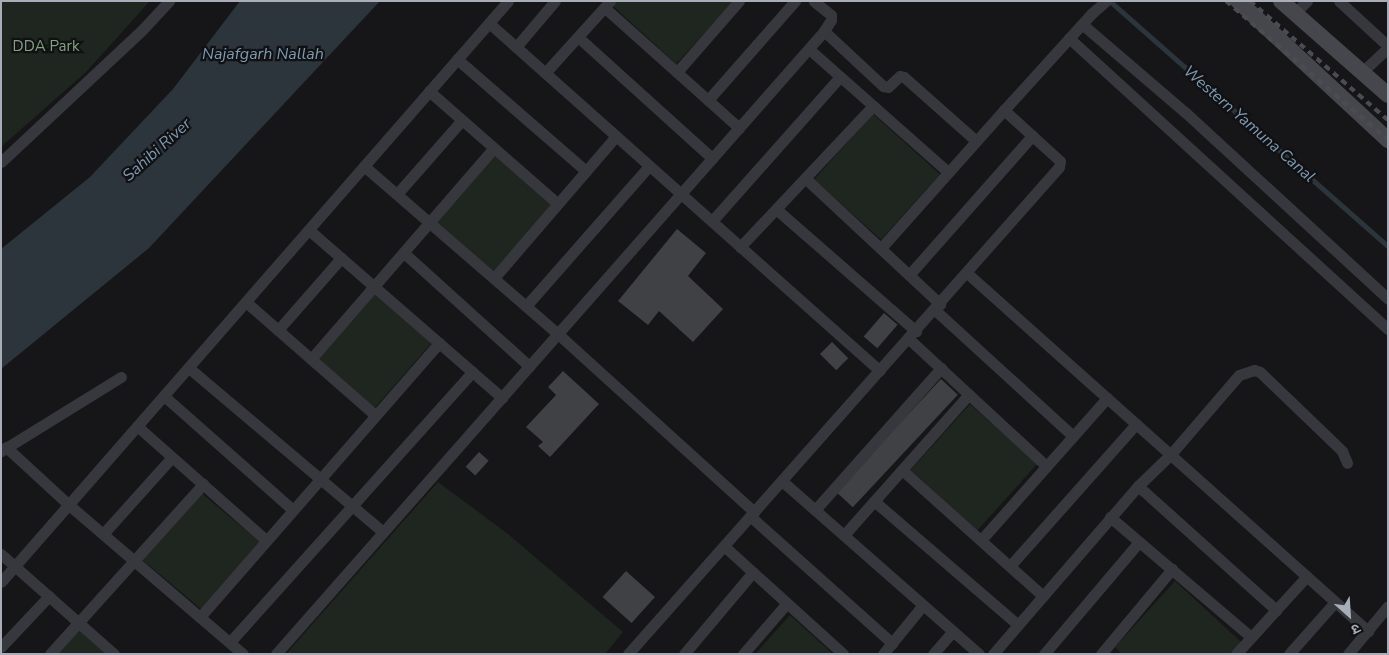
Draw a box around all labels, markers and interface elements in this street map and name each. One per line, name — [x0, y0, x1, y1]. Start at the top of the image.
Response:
park label: DDA Park — [13, 38, 79, 56]
water label: Najafgarh Nallah — [202, 44, 324, 64]
water label: Western Yamuna Canal — [1179, 62, 1319, 186]
water label: Sahibi River — [119, 114, 195, 186]
north arrow — [1324, 590, 1374, 640]
text: उ — [1348, 619, 1364, 639]

